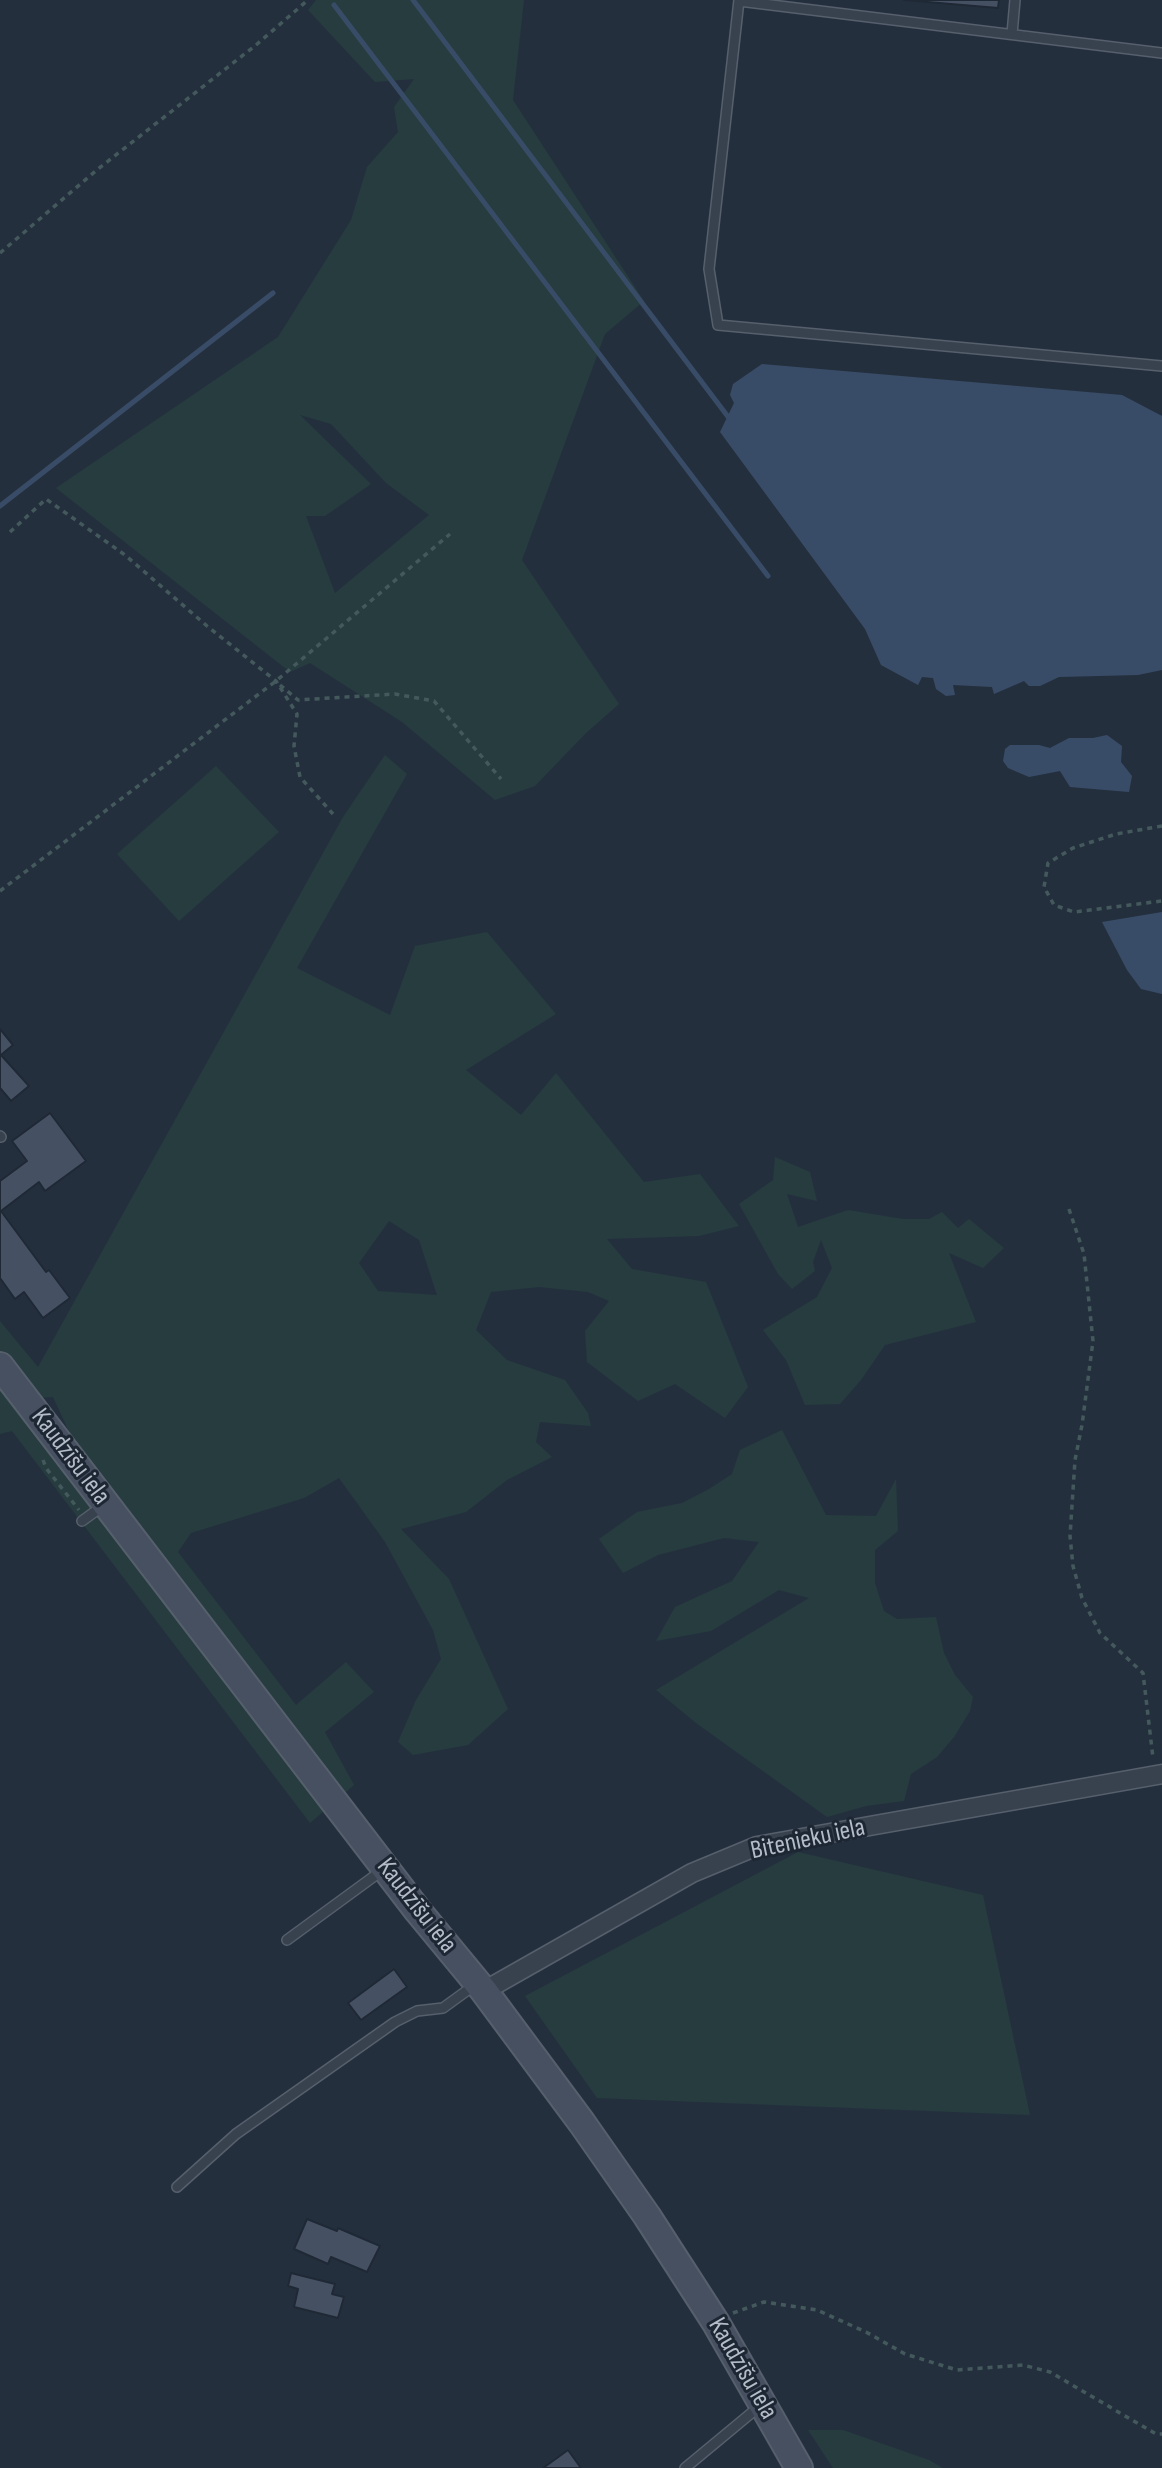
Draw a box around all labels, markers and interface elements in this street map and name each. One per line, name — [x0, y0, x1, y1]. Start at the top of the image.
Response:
street label: Kaudzīšu iela — [24, 1403, 116, 1511]
street label: Bitenieku iela — [748, 1813, 868, 1867]
street label: Kaudzīšu iela — [369, 1852, 463, 1960]
street label: Kaudzīšu iela — [700, 2313, 784, 2425]

